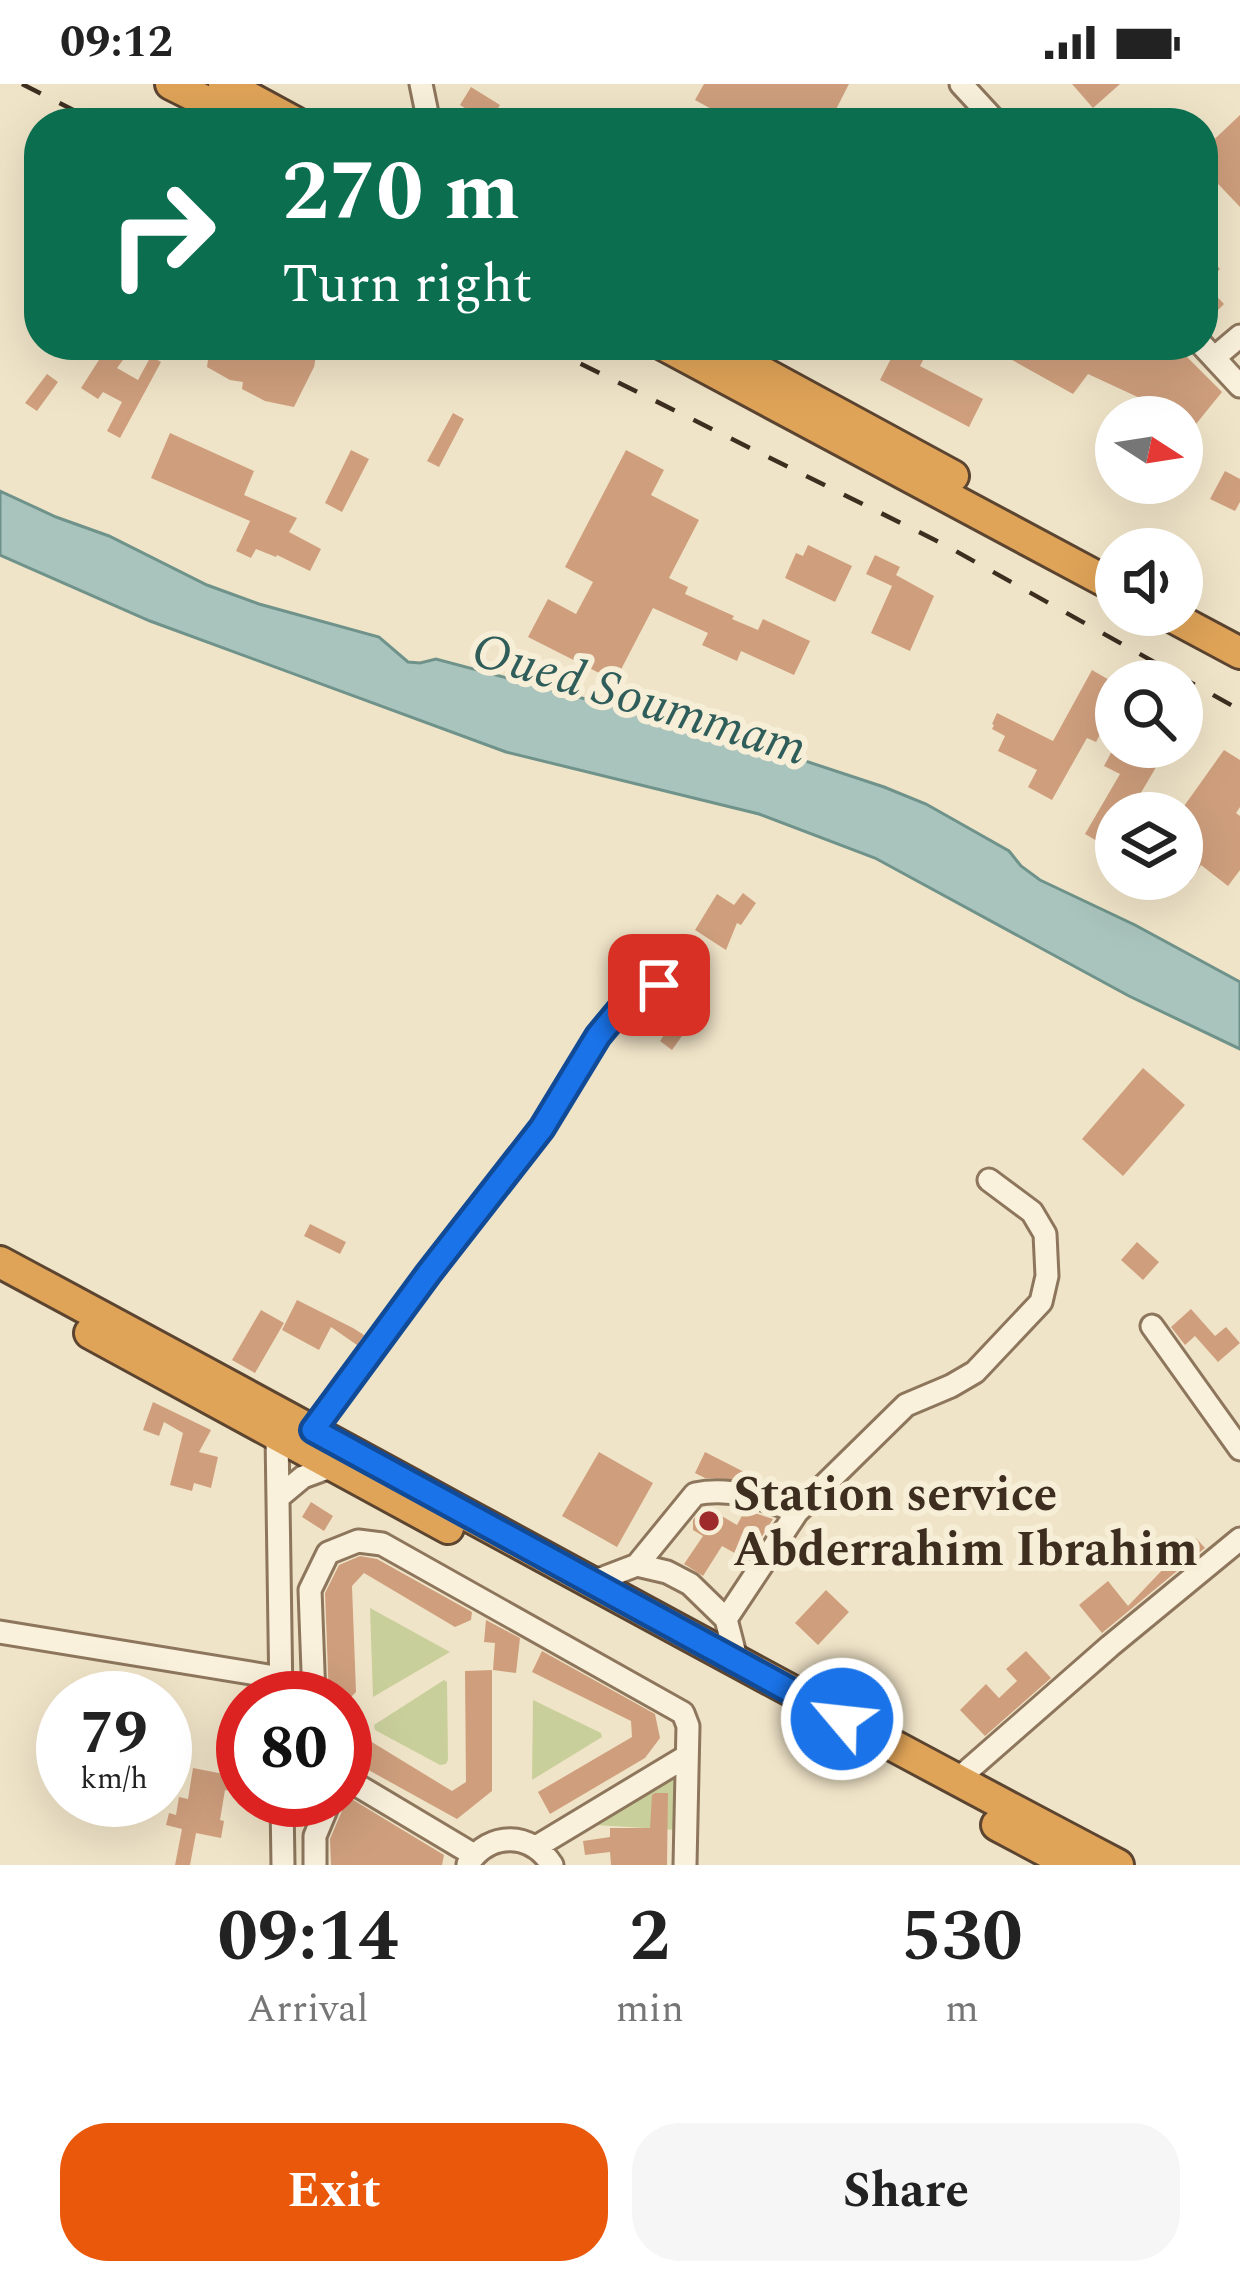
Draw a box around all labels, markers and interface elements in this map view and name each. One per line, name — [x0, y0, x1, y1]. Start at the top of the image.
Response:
text: 09:12 — [60, 8, 173, 77]
text: 270 m — [282, 129, 520, 257]
icon: right — [84, 156, 240, 312]
text: Turn right — [282, 244, 532, 326]
north arrow — [1095, 396, 1203, 504]
map controls — [1095, 396, 1203, 900]
button: sound — [1095, 528, 1203, 636]
water label: Oued Soummam — [462, 612, 816, 788]
button: search — [1095, 660, 1203, 768]
button: layers — [1095, 792, 1203, 900]
pin — [608, 934, 710, 1036]
icon: arrive — [626, 952, 692, 1018]
place label: Station service Abderrahim Ibrahim — [733, 1459, 1198, 1587]
marker: Station service Abderrahim Ibrahim — [696, 1508, 722, 1534]
position arrow — [779, 1656, 905, 1782]
speed limit sign: 80 — [216, 1671, 372, 1827]
text: 79 — [80, 1688, 148, 1780]
text: km/h — [80, 1756, 148, 1802]
text: 09:14 — [217, 1883, 398, 1992]
text: 2 — [630, 1883, 670, 1992]
text: 530 — [901, 1883, 1023, 1992]
text: Arrival — [247, 1980, 369, 2039]
text: min — [616, 1980, 684, 2039]
text: m — [945, 1980, 979, 2039]
button: Exit — [60, 2123, 608, 2261]
button: Share — [632, 2123, 1180, 2261]

